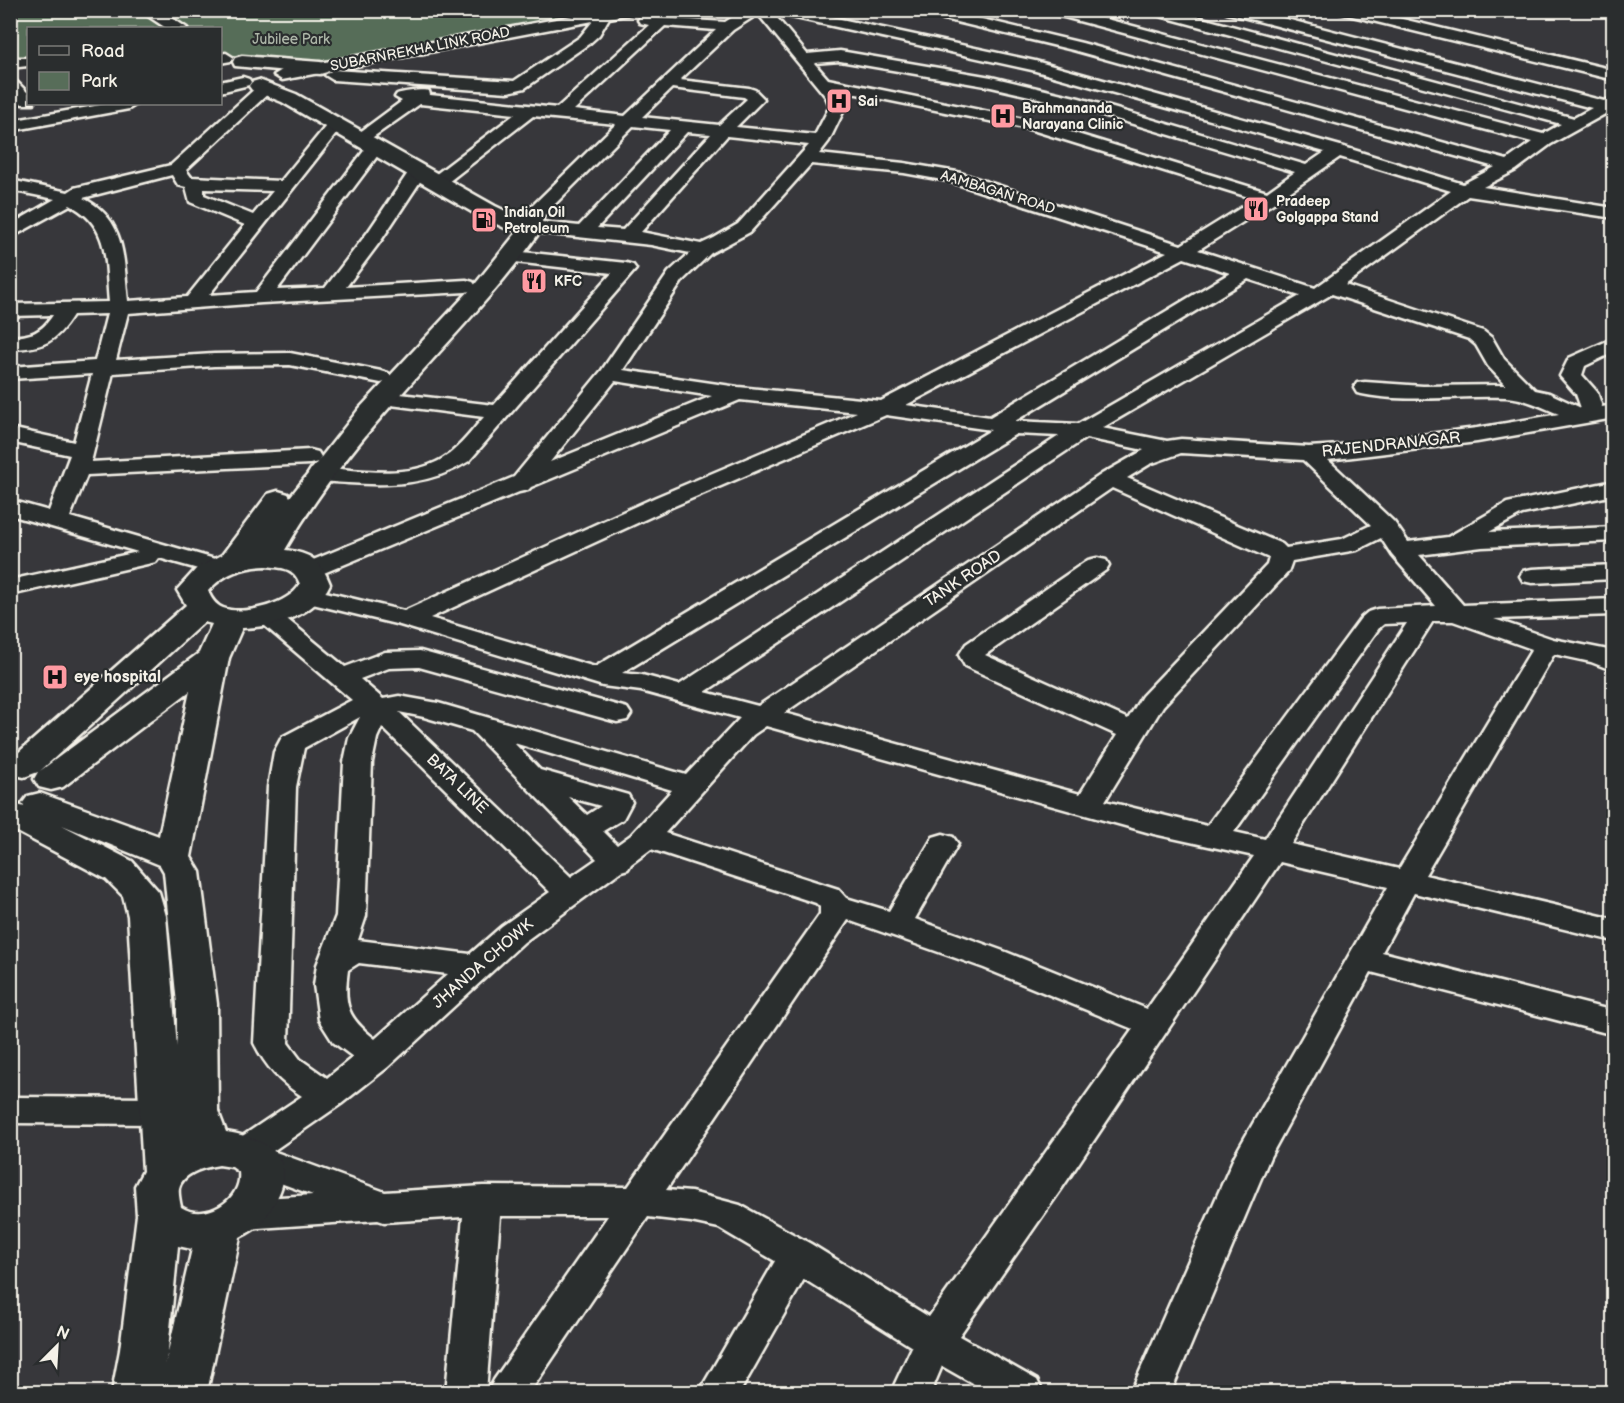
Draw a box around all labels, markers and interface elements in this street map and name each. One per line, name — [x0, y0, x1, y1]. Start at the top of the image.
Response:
street label: SUBARNREKHA LINK ROAD — [329, 23, 511, 75]
legend — [27, 27, 222, 105]
park label: Jubilee Park — [252, 31, 330, 48]
text: Road — [81, 41, 125, 62]
text: Park — [81, 71, 117, 92]
hospital icon: Sai — [824, 86, 854, 116]
place label: Sai — [858, 93, 878, 110]
place label: Brahmananda Narayana Clinic — [1022, 100, 1124, 133]
hospital icon: Brahmananda Narayana Clinic — [988, 101, 1018, 131]
street label: AAMBAGAN ROAD — [939, 166, 1057, 218]
place label: Pradeep Golgappa Stand — [1276, 193, 1379, 226]
restaurant icon: Pradeep Golgappa Stand — [1241, 194, 1271, 224]
place label: Indian Oil Petroleum — [504, 204, 570, 237]
fuel station icon: Indian Oil Petroleum — [469, 205, 499, 235]
restaurant icon: KFC — [519, 266, 549, 296]
place label: KFC — [554, 273, 582, 290]
street label: RAJENDRANAGAR — [1321, 428, 1461, 462]
street label: TANK ROAD — [921, 546, 1005, 612]
hospital icon: eye hospital — [40, 662, 70, 692]
place label: eye hospital — [74, 668, 161, 687]
street label: BATA LINE — [422, 750, 492, 818]
street label: JHANDA CHOWK — [429, 915, 538, 1013]
north arrow — [27, 1316, 87, 1376]
text: N — [53, 1323, 72, 1345]

